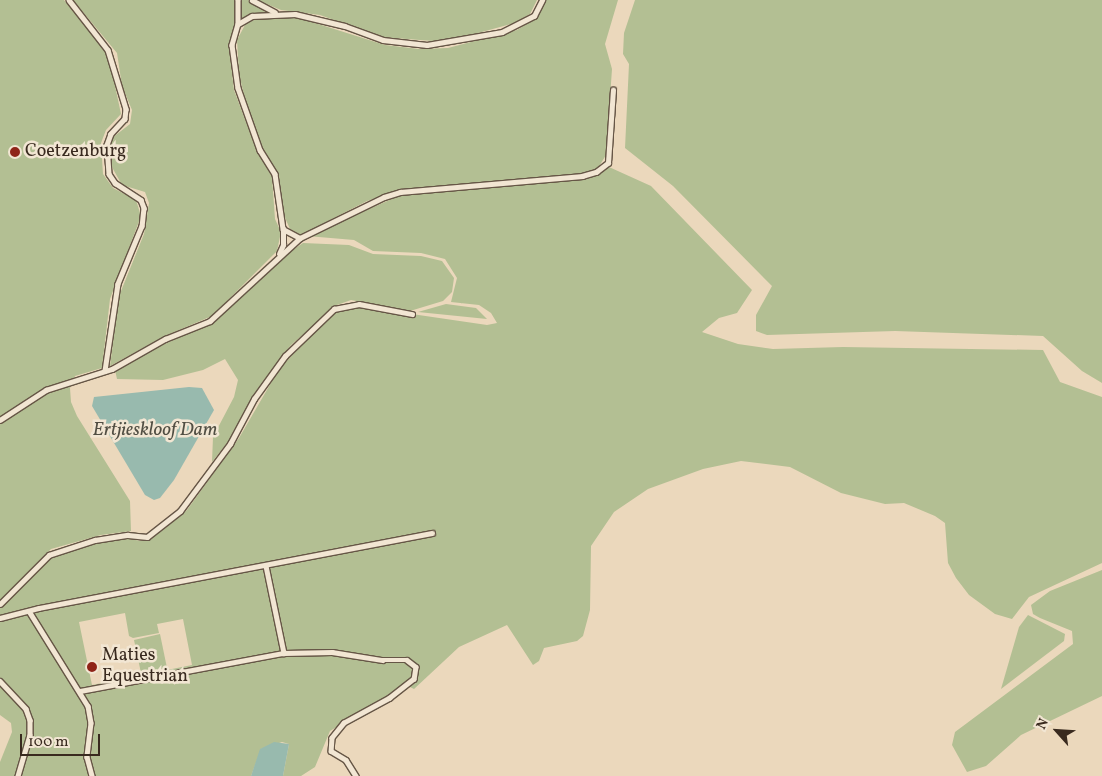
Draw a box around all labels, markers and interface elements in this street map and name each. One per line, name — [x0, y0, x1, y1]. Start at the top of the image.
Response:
place label: Coetzenburg — [25, 141, 126, 163]
marker: Coetzenburg — [9, 146, 21, 158]
water label: Ertjieskloof Dam — [93, 420, 217, 442]
place label: Maties Equestrian — [102, 646, 188, 689]
marker: Maties Equestrian — [86, 661, 98, 673]
north arrow — [1032, 706, 1082, 756]
text: N — [1032, 715, 1054, 733]
scale bar — [22, 724, 102, 756]
text: 100 m — [28, 732, 68, 753]

